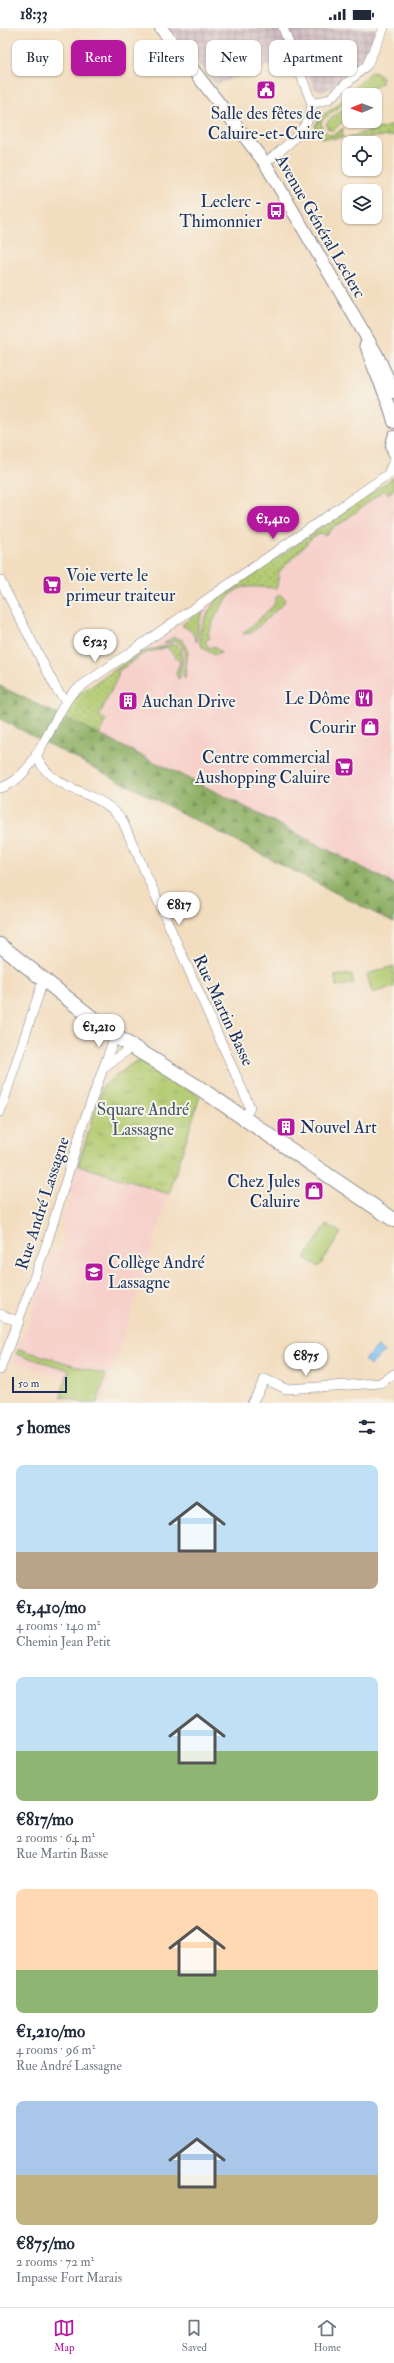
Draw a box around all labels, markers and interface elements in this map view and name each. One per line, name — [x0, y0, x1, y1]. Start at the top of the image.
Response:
text: 18:33 — [20, 5, 48, 24]
chip: Buy — [12, 40, 63, 76]
chip: Rent — [71, 40, 126, 76]
chip: Filters — [134, 40, 198, 76]
chip: New — [206, 40, 261, 76]
chip: Apartment — [269, 40, 357, 76]
public building icon: Salle des fêtes de Caluire-et-Cuire — [255, 79, 277, 101]
north arrow — [342, 88, 382, 128]
map controls — [342, 88, 382, 224]
place label: Salle des fêtes de Caluire-et-Cuire — [208, 103, 324, 144]
button: locate — [342, 136, 382, 176]
street label: Avenue Général Leclerc — [270, 150, 370, 302]
button: layers — [342, 184, 382, 224]
place label: Leclerc - Thimonnier — [179, 191, 263, 232]
bus stop icon: Leclerc - Thimonnier — [265, 200, 287, 222]
pin: €1,410 — [240, 506, 306, 540]
text: €1,410 — [256, 511, 290, 527]
place label: Voie verte le primeur traiteur — [65, 565, 176, 607]
supermarket icon: Voie verte le primeur traiteur — [41, 574, 63, 596]
pin: €523 — [71, 629, 119, 663]
text: €523 — [83, 634, 107, 650]
restaurant icon: Le Dôme — [353, 687, 375, 709]
place label: Le Dôme — [285, 688, 350, 709]
building icon: Auchan Drive — [117, 690, 139, 712]
place label: Auchan Drive — [141, 691, 236, 712]
shop icon: Courir — [359, 716, 381, 738]
place label: Courir — [309, 717, 357, 738]
place label: Centre commercial Aushopping Caluire — [194, 747, 331, 789]
supermarket icon: Centre commercial Aushopping Caluire — [333, 756, 355, 778]
pin: €817 — [155, 892, 203, 926]
text: €817 — [167, 897, 191, 913]
street label: Rue Martin Basse — [189, 951, 259, 1069]
pin: €1,210 — [66, 1014, 132, 1048]
text: €1,210 — [82, 1019, 116, 1035]
park label: Square André Lassagne — [97, 1099, 190, 1140]
building icon: Nouvel Art — [275, 1116, 297, 1138]
place label: Nouvel Art — [300, 1117, 377, 1138]
street label: Rue André Lassagne — [11, 1134, 74, 1272]
place label: Chez Jules Caluire — [227, 1171, 300, 1212]
shop icon: Chez Jules Caluire — [303, 1180, 325, 1202]
place label: Collège André Lassagne — [108, 1252, 206, 1293]
school or university icon: Collège André Lassagne — [83, 1261, 105, 1283]
pin: €875 — [282, 1343, 330, 1377]
text: €875 — [293, 1348, 319, 1364]
scale bar — [12, 1375, 67, 1394]
text: 50 m — [18, 1377, 39, 1390]
icon: filters — [356, 1416, 378, 1438]
text: 5 homes — [16, 1417, 70, 1438]
icon: home — [161, 1491, 233, 1563]
text: €1,410/mo — [16, 1597, 86, 1618]
text: 4 rooms · 140 m² — [16, 1618, 100, 1634]
text: Chemin Jean Petit — [16, 1634, 111, 1650]
icon: home — [161, 1703, 233, 1775]
text: €817/mo — [16, 1809, 73, 1830]
text: 2 rooms · 64 m² — [16, 1830, 95, 1846]
text: Rue Martin Basse — [16, 1846, 108, 1862]
icon: home — [161, 1915, 233, 1987]
text: €1,210/mo — [16, 2021, 85, 2042]
text: 4 rooms · 96 m² — [16, 2042, 95, 2058]
text: Rue André Lassagne — [16, 2058, 122, 2074]
icon: home — [161, 2127, 233, 2199]
text: €875/mo — [16, 2233, 75, 2254]
text: 2 rooms · 72 m² — [16, 2254, 94, 2270]
text: Impasse Fort Marais — [16, 2270, 122, 2286]
tab: Map — [53, 2317, 75, 2354]
tab: Saved — [182, 2317, 207, 2354]
tab: Home — [313, 2317, 341, 2354]

